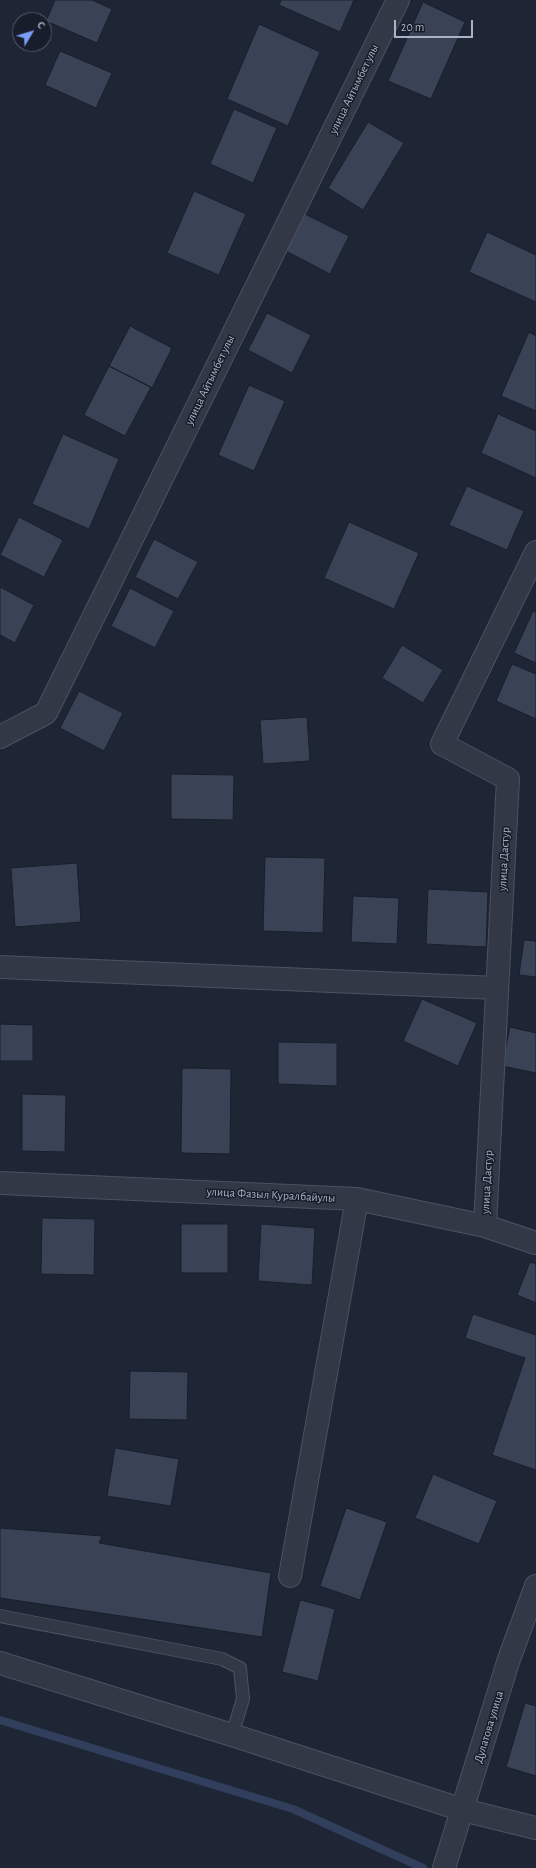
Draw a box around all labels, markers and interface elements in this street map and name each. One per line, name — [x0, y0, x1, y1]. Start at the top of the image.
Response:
north arrow — [12, 12, 52, 52]
scale bar — [396, 12, 475, 38]
text: С — [35, 19, 47, 31]
text: 20 m — [401, 21, 424, 33]
street label: улица Айтымбет улы — [326, 42, 382, 136]
street label: улица Айтымбет улы — [182, 333, 238, 427]
street label: улица Дастур — [495, 827, 513, 891]
street label: улица Дастур — [478, 1150, 496, 1214]
street label: улица Фазыл Куралбайулы — [206, 1184, 336, 1206]
street label: Дулатова улица — [471, 1689, 507, 1765]

